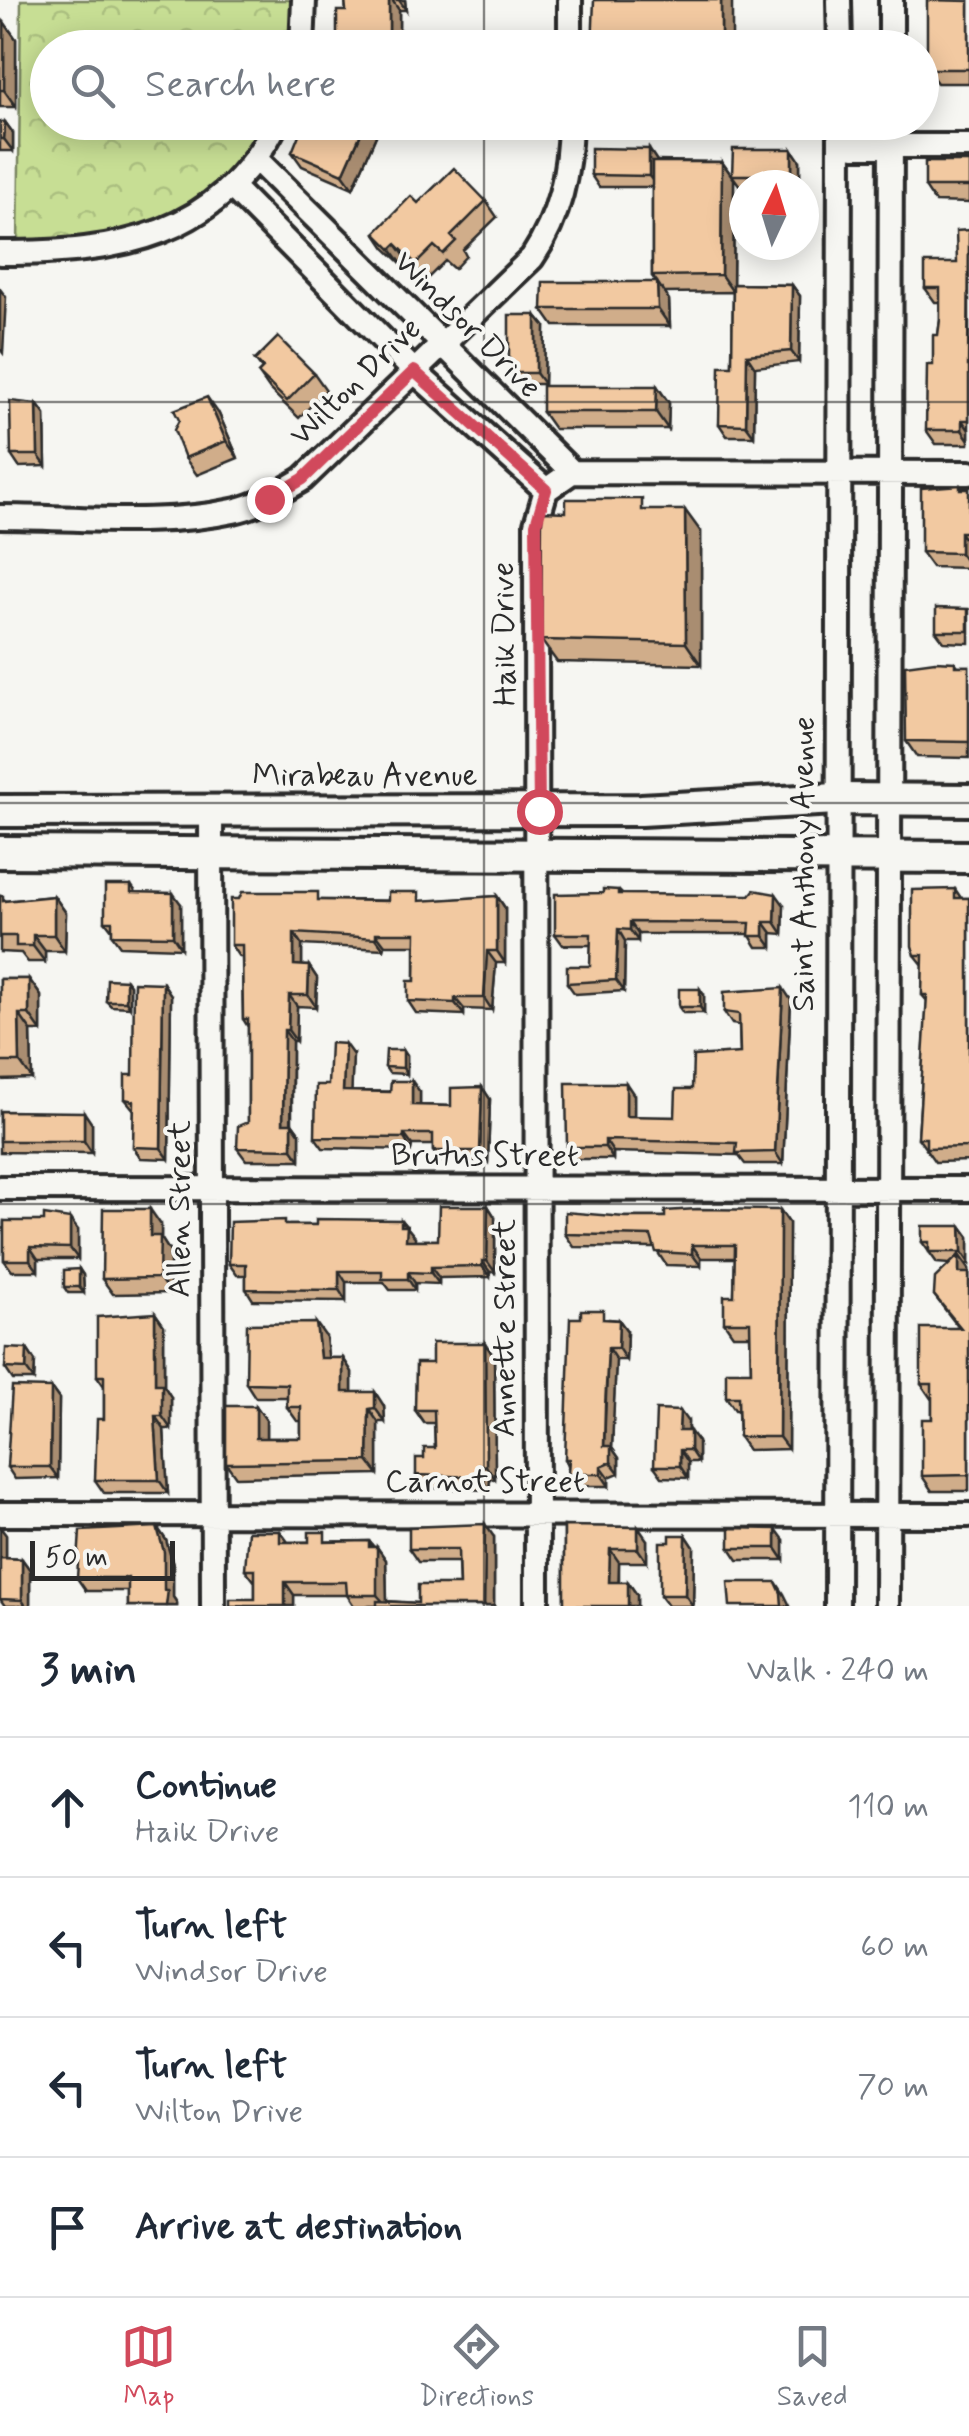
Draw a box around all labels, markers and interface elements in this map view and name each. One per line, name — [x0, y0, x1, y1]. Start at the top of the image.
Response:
search box — [30, 30, 939, 140]
icon: search — [65, 58, 120, 113]
text: Search here — [145, 61, 336, 110]
north arrow — [729, 170, 819, 260]
street label: Windsor Drive — [384, 242, 550, 408]
street label: Wilton Drive — [281, 308, 431, 456]
route end — [247, 477, 293, 523]
street label: Haik Drive — [483, 561, 527, 707]
street label: Saint Anthony Avenue — [783, 716, 825, 1012]
street label: Mirabeau Avenue — [252, 755, 478, 797]
route start — [517, 789, 563, 835]
street label: Allen Street — [159, 1120, 201, 1298]
street label: Brutus Street — [391, 1135, 579, 1177]
street label: Annette Street — [484, 1219, 526, 1437]
street label: Carnot Street — [385, 1461, 585, 1503]
scale bar — [30, 1536, 175, 1580]
text: 50 m — [45, 1540, 108, 1577]
text: 3 min — [40, 1644, 137, 1699]
text: Walk · 240 m — [747, 1650, 929, 1692]
text: Continue — [135, 1762, 277, 1811]
icon: ahead — [40, 1780, 95, 1835]
text: 110 m — [848, 1786, 929, 1828]
text: Haik Drive — [135, 1811, 280, 1853]
text: Turn left — [135, 1902, 287, 1951]
icon: left — [40, 1920, 95, 1975]
text: 60 m — [860, 1926, 929, 1968]
text: Windsor Drive — [135, 1951, 328, 1993]
text: Turn left — [135, 2042, 287, 2091]
icon: left — [40, 2060, 95, 2115]
text: 70 m — [857, 2066, 929, 2108]
text: Wilton Drive — [135, 2091, 303, 2133]
icon: arrive — [40, 2200, 95, 2255]
text: Arrive at destination — [135, 2203, 462, 2252]
tab: Map — [121, 2319, 176, 2416]
tab: Directions — [419, 2319, 534, 2416]
tab: Saved — [777, 2319, 848, 2416]

